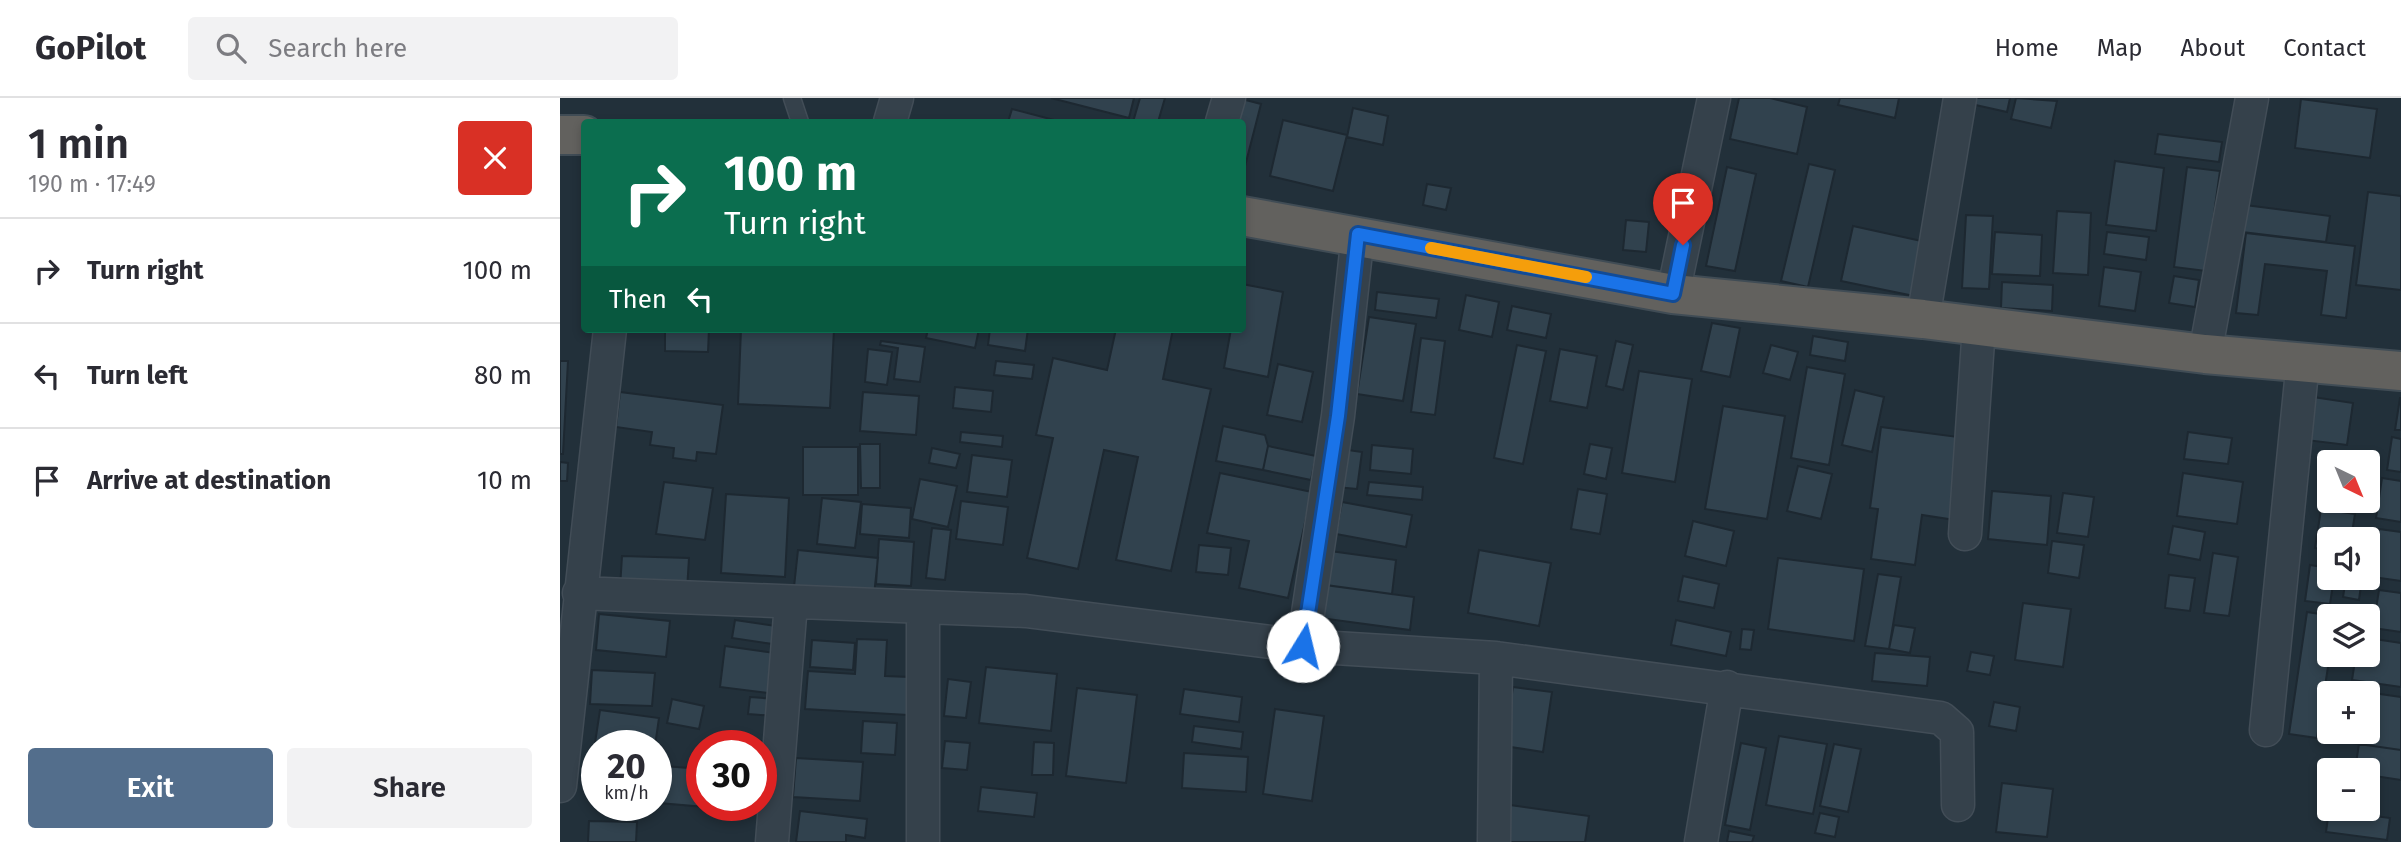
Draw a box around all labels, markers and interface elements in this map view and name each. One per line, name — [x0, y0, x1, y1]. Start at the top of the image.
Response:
search box — [188, 17, 678, 80]
text: GoPilot — [35, 28, 146, 68]
icon: search — [212, 29, 250, 67]
text: Search here — [268, 33, 407, 64]
text: Home — [1995, 34, 2059, 62]
text: Map — [2097, 34, 2143, 62]
text: About — [2181, 34, 2245, 62]
text: Contact — [2283, 34, 2366, 62]
text: 1 min — [28, 119, 129, 169]
button: close — [458, 121, 532, 195]
text: 100 m — [724, 144, 857, 203]
icon: right — [609, 147, 700, 238]
text: 190 m · 17:49 — [28, 170, 156, 198]
pin — [1653, 173, 1713, 245]
icon: arrive — [1664, 184, 1702, 222]
text: Turn right — [724, 204, 866, 242]
icon: right — [28, 252, 66, 290]
text: Turn right — [87, 255, 204, 286]
text: 100 m — [463, 255, 532, 286]
icon: left — [681, 280, 719, 318]
text: Then — [609, 284, 667, 315]
icon: left — [28, 357, 66, 395]
text: Turn left — [87, 360, 188, 391]
text: 80 m — [474, 360, 532, 391]
north arrow — [2317, 450, 2380, 513]
map controls — [2317, 450, 2380, 821]
icon: arrive — [28, 462, 66, 500]
text: Arrive at destination — [87, 465, 331, 496]
text: 10 m — [477, 465, 532, 496]
button: sound — [2317, 527, 2380, 590]
button: layers — [2317, 604, 2380, 667]
position arrow — [1266, 609, 1340, 683]
button: + — [2317, 681, 2380, 744]
speed limit sign: 30 — [686, 730, 777, 821]
text: 20 — [607, 745, 646, 787]
button: Exit — [28, 748, 273, 828]
button: Share — [287, 748, 532, 828]
button: − — [2317, 758, 2380, 821]
text: km/h — [604, 782, 649, 804]

